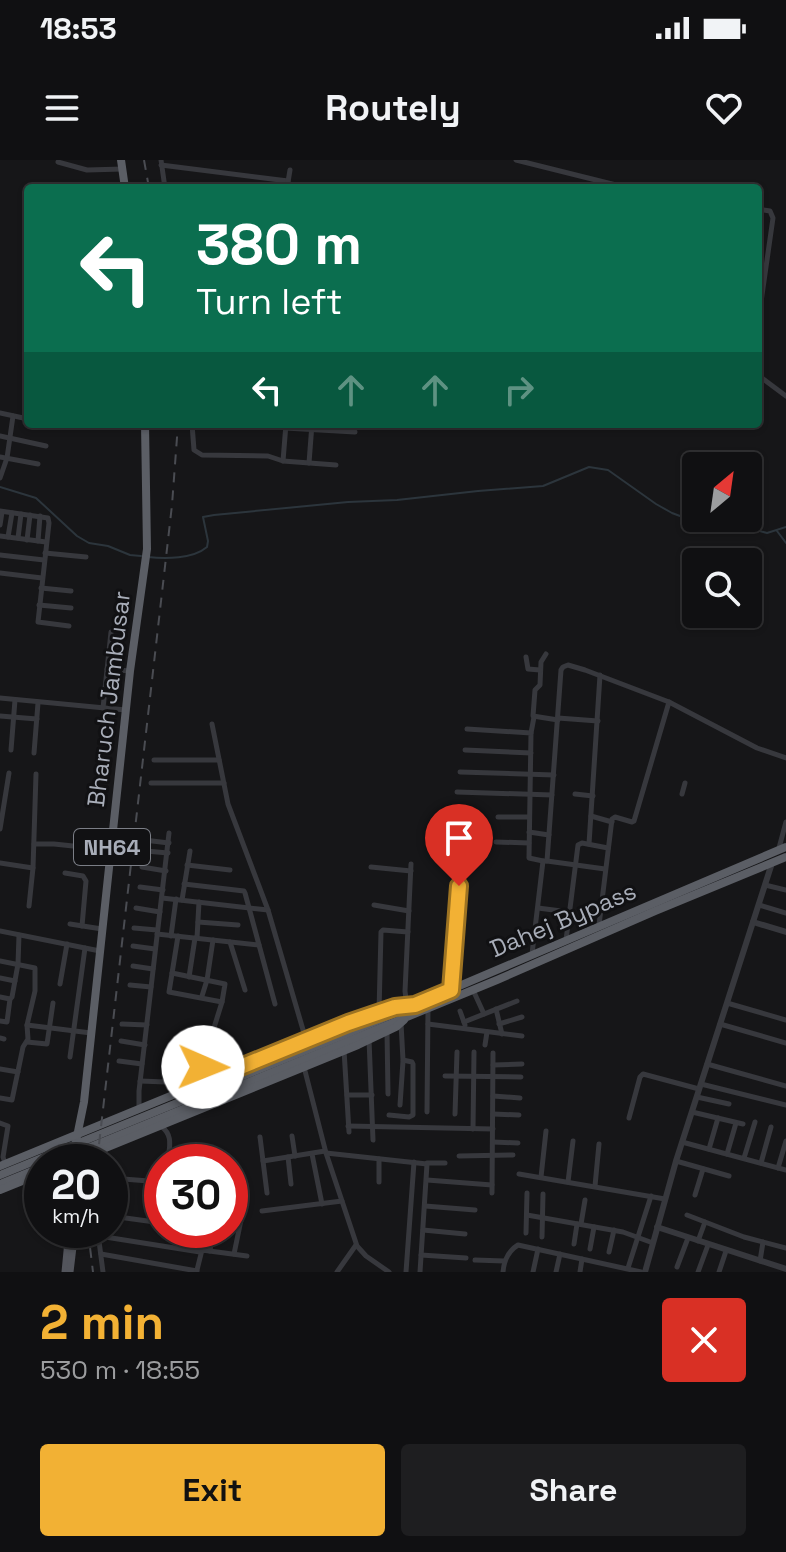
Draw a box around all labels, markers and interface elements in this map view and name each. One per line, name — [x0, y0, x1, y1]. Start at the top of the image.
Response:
text: 18:53 — [40, 9, 117, 48]
text: Routely — [325, 85, 461, 131]
icon: menu — [40, 86, 84, 130]
icon: heart — [702, 86, 746, 130]
text: 380 m — [196, 209, 362, 280]
icon: left — [64, 216, 168, 320]
text: Turn left — [196, 279, 343, 325]
icon: left — [245, 368, 289, 412]
icon: ahead — [329, 368, 373, 412]
icon: ahead — [413, 368, 457, 412]
icon: right — [497, 368, 541, 412]
north arrow — [682, 452, 762, 532]
map controls — [682, 452, 762, 628]
button: search — [682, 548, 762, 628]
street label: Bharuch Jambusar — [80, 589, 137, 809]
pin — [425, 804, 493, 886]
icon: arrive — [437, 816, 481, 860]
road number: NH64 — [74, 829, 150, 865]
street label: Dahej Bypass — [485, 875, 641, 964]
position arrow — [161, 1025, 245, 1109]
speed limit sign: 30 — [144, 1144, 248, 1248]
text: 20 — [51, 1160, 101, 1211]
text: km/h — [52, 1203, 100, 1229]
text: 2 min — [40, 1292, 164, 1353]
button: close — [662, 1298, 746, 1382]
text: 530 m · 18:55 — [40, 1353, 200, 1387]
button: Exit — [40, 1444, 385, 1536]
button: Share — [401, 1444, 746, 1536]

